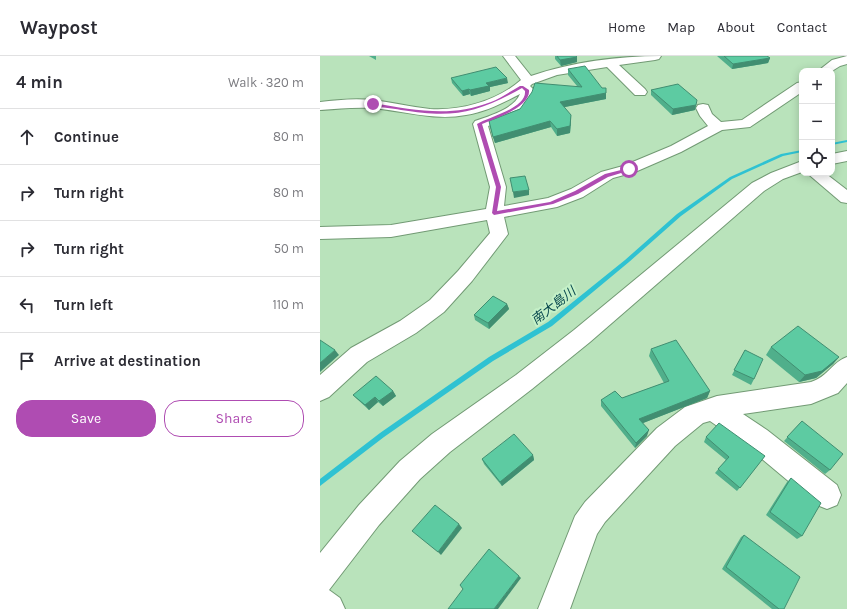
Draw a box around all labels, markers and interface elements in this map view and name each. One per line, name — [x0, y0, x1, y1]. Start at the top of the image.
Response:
text: Waypost — [20, 17, 98, 39]
text: Home — [608, 19, 645, 36]
text: Map — [667, 19, 695, 36]
text: About — [717, 19, 755, 36]
text: Contact — [777, 19, 827, 36]
map controls — [799, 68, 835, 176]
button: + — [799, 68, 835, 104]
text: 4 min — [16, 72, 63, 92]
text: Walk · 320 m — [228, 75, 304, 90]
route end — [364, 95, 382, 113]
button: − — [799, 104, 835, 140]
icon: ahead — [16, 126, 38, 148]
text: Continue — [54, 128, 119, 146]
text: 80 m — [273, 129, 304, 144]
button: locate — [799, 140, 835, 176]
route start — [620, 160, 638, 178]
icon: right — [16, 182, 38, 204]
text: Turn right — [54, 184, 124, 202]
text: 80 m — [273, 185, 304, 200]
icon: right — [16, 238, 38, 260]
text: Turn right — [54, 240, 124, 258]
text: 50 m — [274, 241, 304, 256]
water label: 南大島川 — [528, 282, 580, 327]
icon: left — [16, 294, 38, 316]
text: Turn left — [54, 296, 113, 314]
text: 110 m — [272, 297, 304, 312]
icon: arrive — [16, 350, 38, 372]
text: Arrive at destination — [54, 352, 201, 370]
button: Save — [16, 400, 156, 437]
button: Share — [164, 400, 304, 437]

